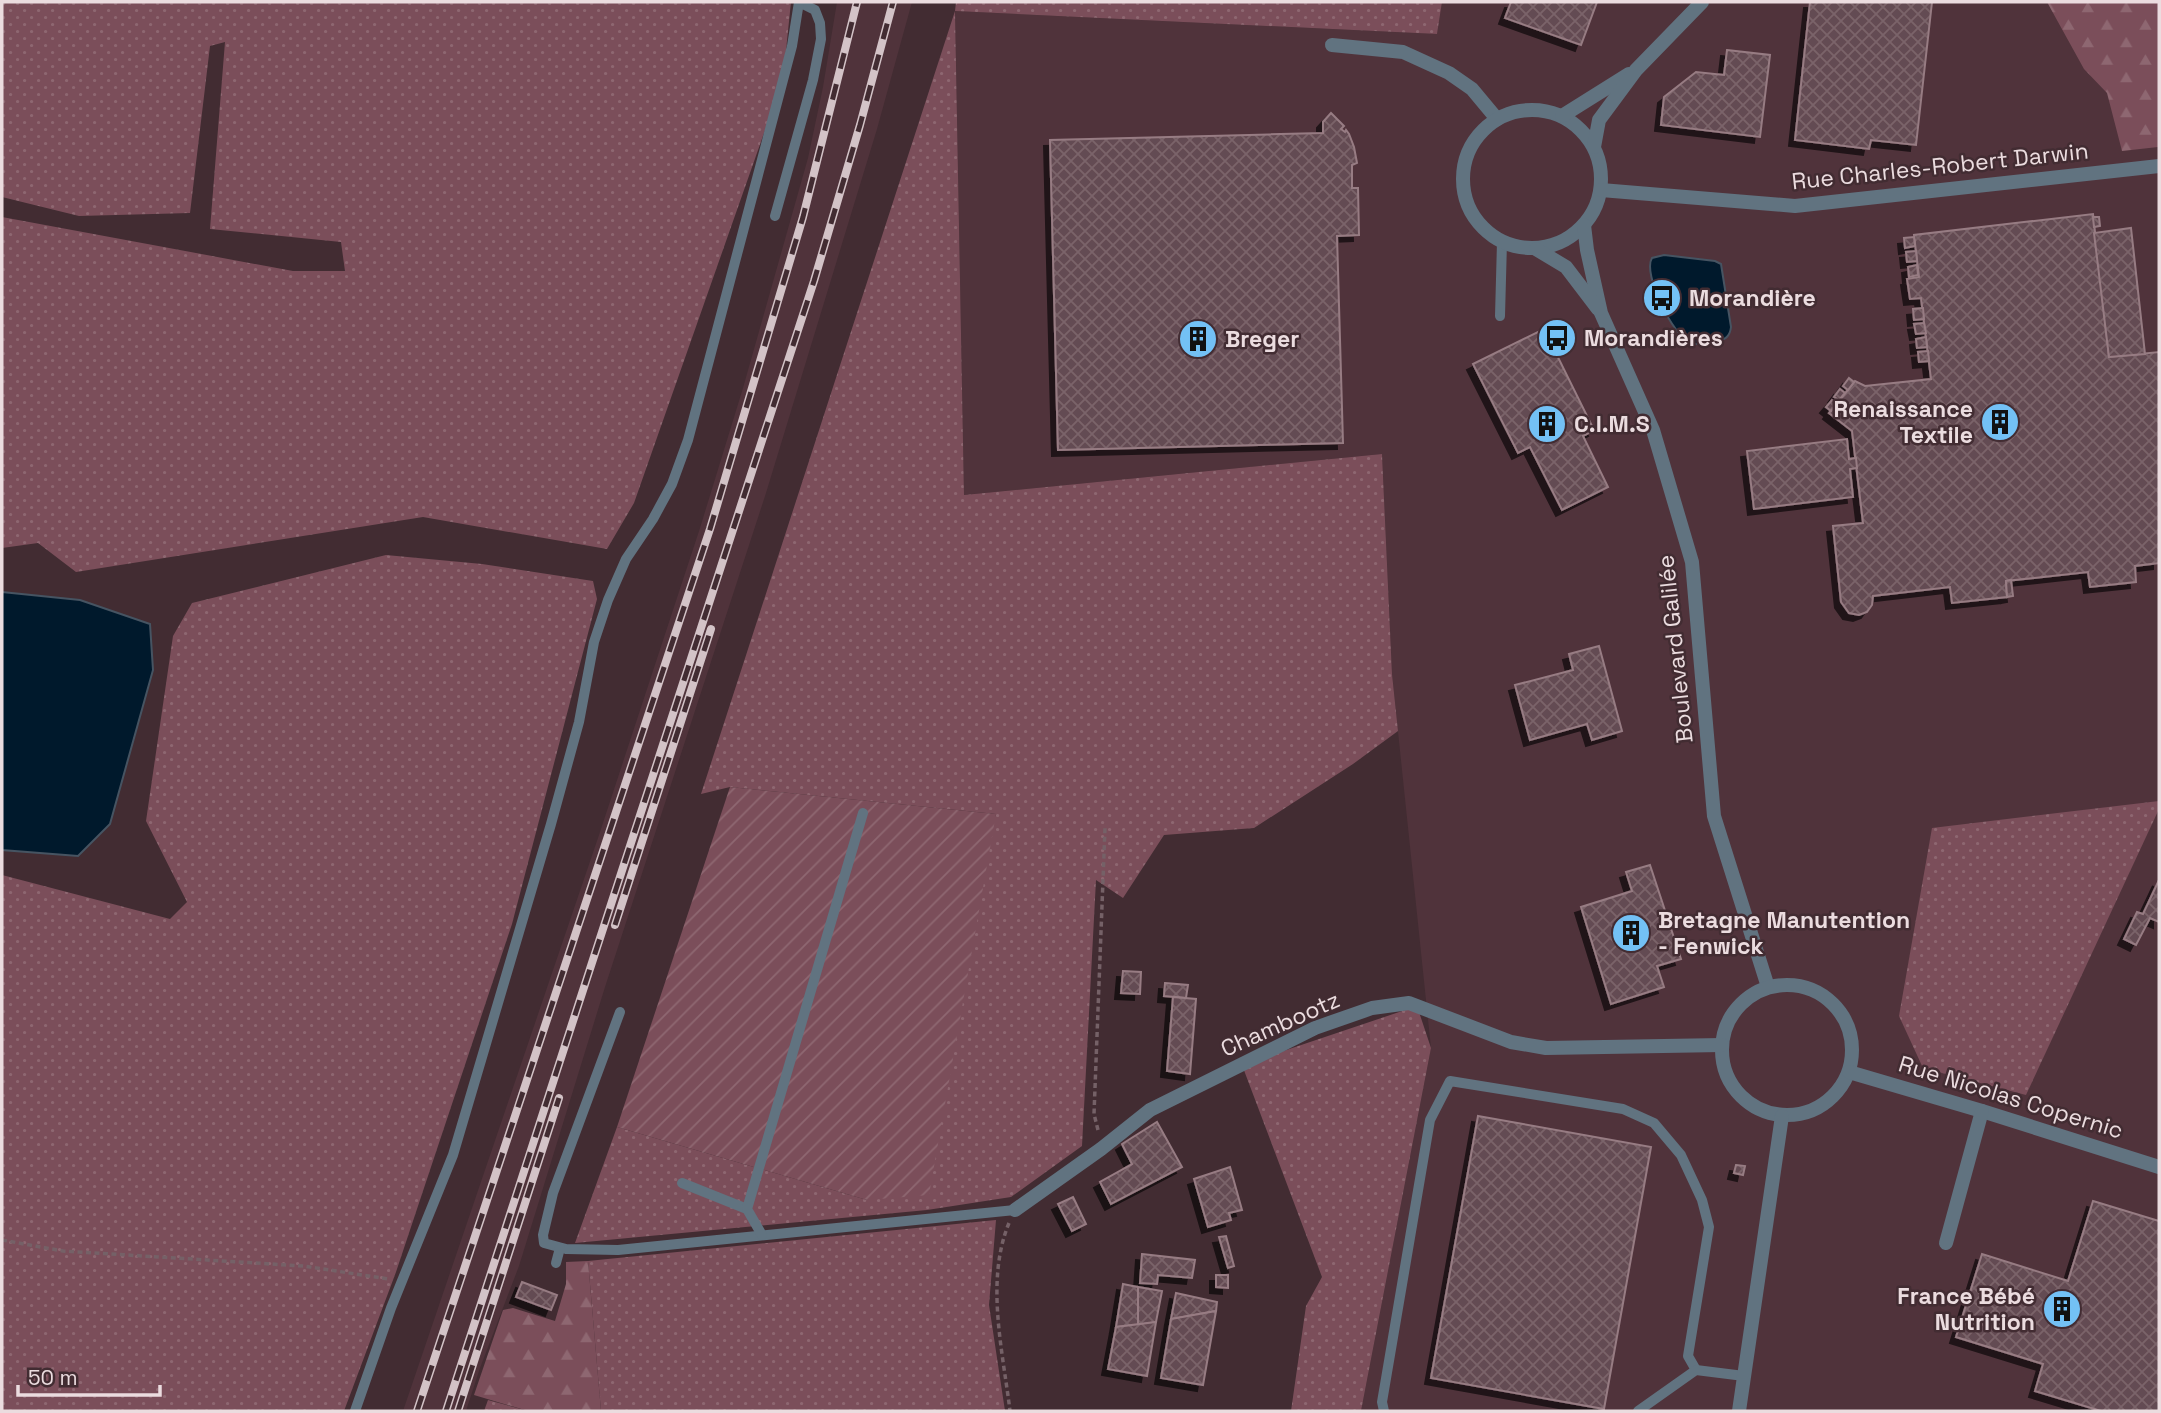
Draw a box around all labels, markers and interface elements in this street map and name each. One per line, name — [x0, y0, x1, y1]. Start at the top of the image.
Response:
street label: Rue Charles-Robert Darwin — [1790, 135, 2090, 197]
bus stop icon: Morandière — [1641, 277, 1683, 319]
place label: Morandière — [1689, 283, 1816, 313]
bus stop icon: Morandières — [1536, 317, 1578, 359]
building icon: Breger — [1177, 318, 1219, 360]
place label: Morandières — [1584, 323, 1723, 353]
place label: Breger — [1225, 324, 1299, 354]
place label: Renaissance Textile — [1833, 394, 1973, 450]
building icon: Renaissance Textile — [1979, 401, 2021, 443]
building icon: C.I.M.S — [1526, 403, 1568, 445]
place label: C.I.M.S — [1574, 409, 1650, 439]
street label: Boulevard Galilée — [1650, 553, 1700, 745]
place label: Bretagne Manutention - Fenwick — [1658, 905, 1910, 961]
building icon: Bretagne Manutention - Fenwick — [1610, 912, 1652, 954]
street label: Chambootz — [1216, 984, 1344, 1064]
street label: Rue Nicolas Copernic — [1895, 1049, 2127, 1145]
place label: France Bébé Nutrition — [1897, 1281, 2035, 1337]
building icon: France Bébé Nutrition — [2041, 1288, 2083, 1330]
scale bar — [18, 1354, 159, 1398]
text: 50 m — [28, 1364, 78, 1391]

